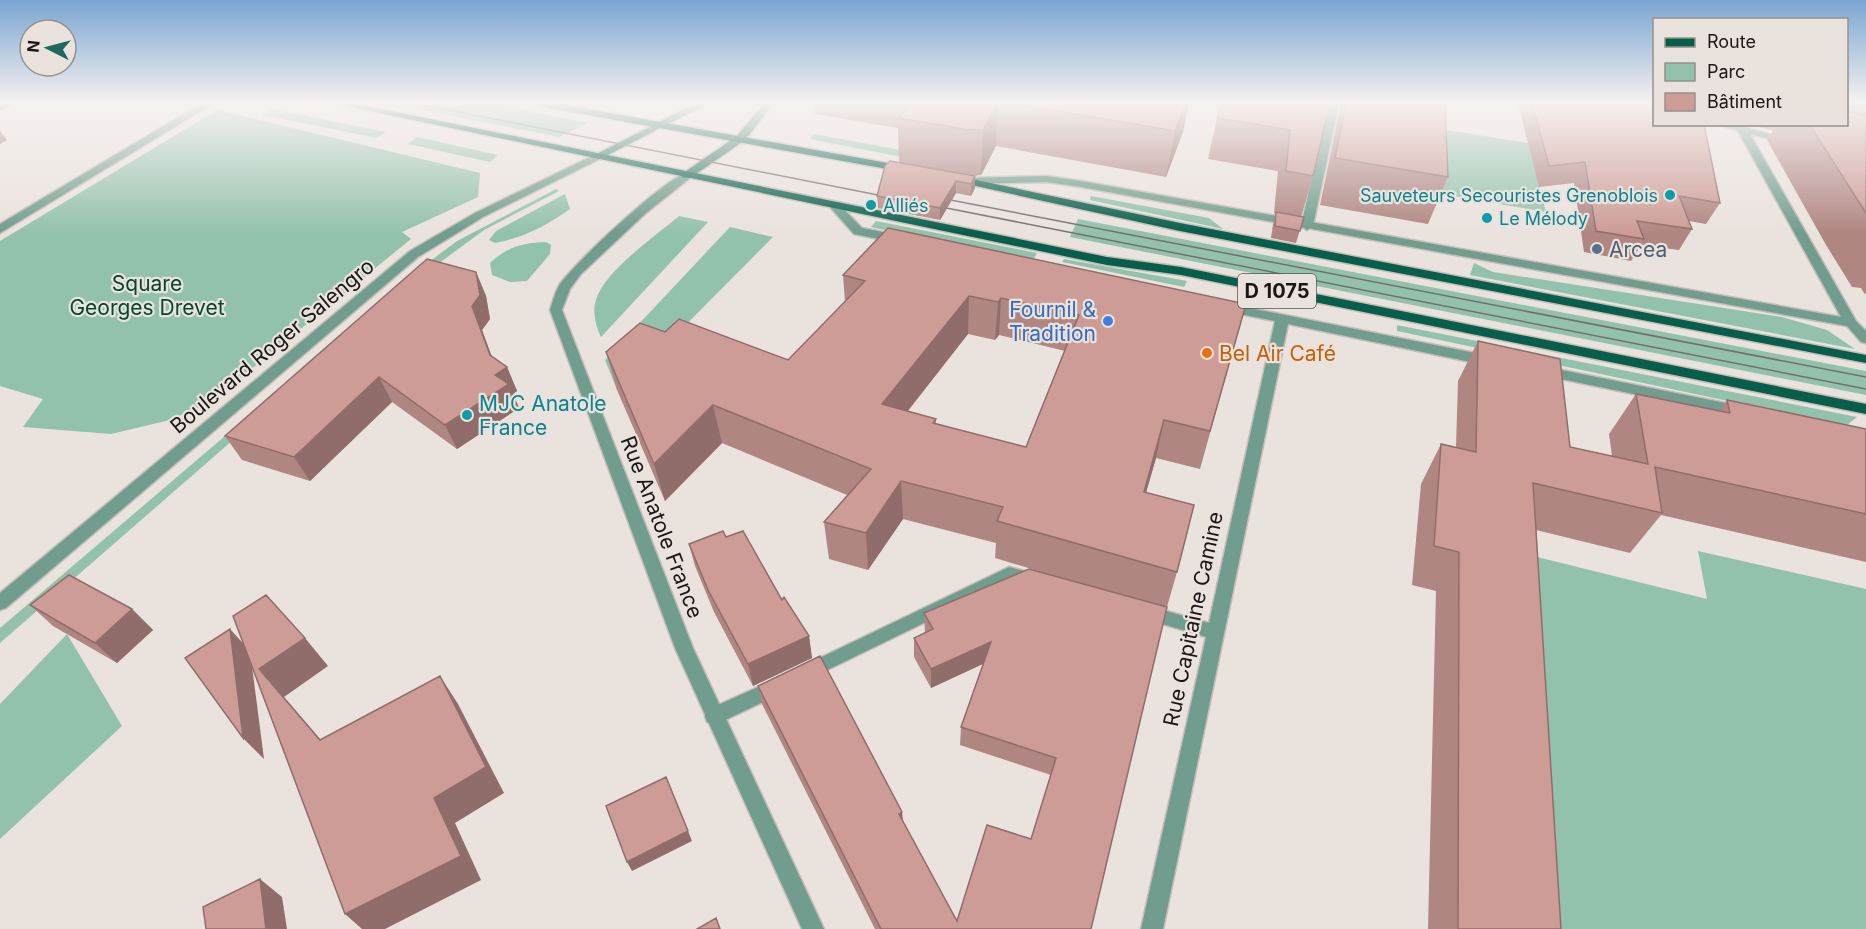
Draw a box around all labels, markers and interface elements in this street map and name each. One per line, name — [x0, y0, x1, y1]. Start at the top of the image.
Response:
north arrow — [18, 18, 78, 78]
legend — [1653, 18, 1848, 126]
text: Route — [1707, 31, 1756, 52]
text: N — [22, 39, 44, 54]
text: Parc — [1707, 61, 1745, 82]
text: Bâtiment — [1707, 91, 1782, 112]
place label: Sauveteurs Secouristes Grenoblois — [1360, 185, 1658, 206]
marker: Sauveteurs Secouristes Grenoblois — [1663, 188, 1677, 202]
place label: Alliés — [883, 195, 929, 216]
marker: Alliés — [864, 198, 878, 212]
place label: Le Mélody — [1499, 208, 1588, 229]
marker: Le Mélody — [1480, 211, 1494, 225]
place label: Arcea — [1609, 237, 1667, 262]
marker: Arcea — [1590, 242, 1604, 256]
street label: Boulevard Roger Salengro — [165, 253, 379, 439]
park label: Square Georges Drevet — [69, 271, 225, 320]
road number: D 1075 — [1238, 274, 1316, 308]
place label: Fournil & Tradition — [1009, 297, 1096, 346]
marker: Fournil & Tradition — [1101, 314, 1115, 328]
place label: Bel Air Café — [1219, 341, 1336, 366]
marker: Bel Air Café — [1200, 346, 1214, 360]
place label: MJC Anatole France — [479, 391, 606, 440]
marker: MJC Anatole France — [460, 408, 474, 422]
street label: Rue Anatole France — [616, 432, 708, 622]
street label: Rue Capitaine Camine — [1158, 509, 1228, 729]

